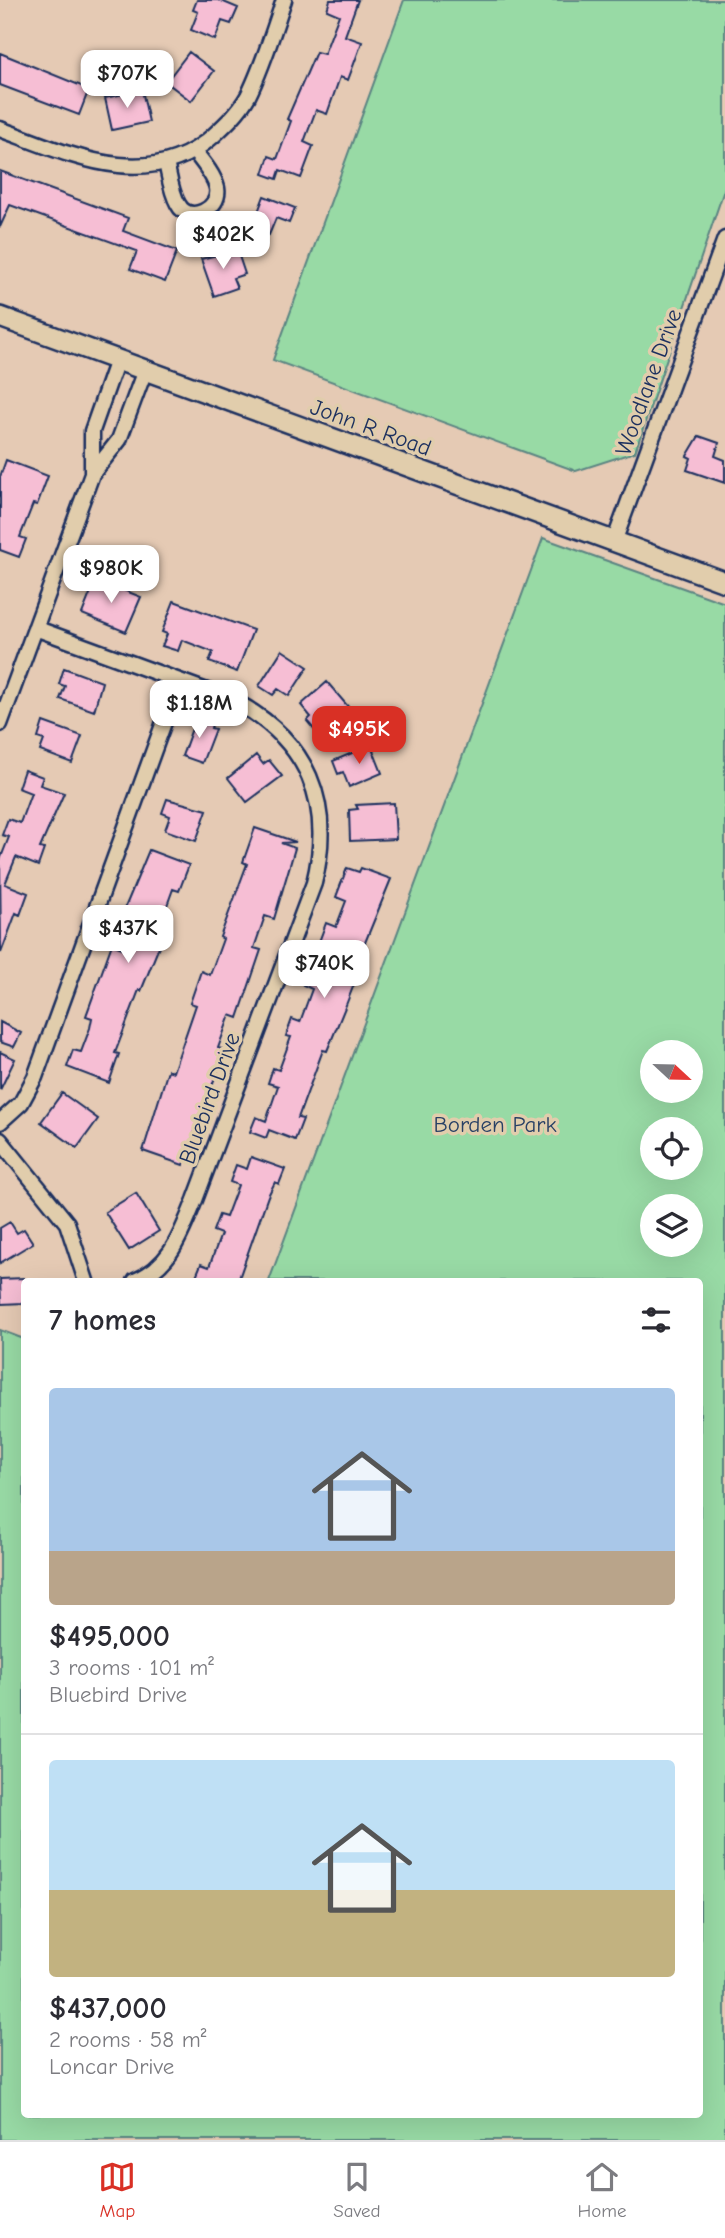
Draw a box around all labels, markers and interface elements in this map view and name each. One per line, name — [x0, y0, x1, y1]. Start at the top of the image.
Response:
pin: $707K — [78, 50, 176, 110]
text: $707K — [97, 59, 157, 86]
pin: $402K — [174, 212, 272, 271]
text: $402K — [192, 220, 254, 247]
street label: Woodlane Drive — [609, 305, 687, 459]
street label: John R Road — [307, 393, 435, 462]
pin: $980K — [62, 546, 160, 605]
text: $980K — [79, 554, 143, 581]
pin: $1.18M — [142, 680, 256, 740]
text: $1.18M — [166, 689, 232, 716]
pin: $495K — [310, 706, 408, 766]
text: $495K — [328, 715, 390, 742]
pin: $437K — [79, 906, 177, 965]
text: $437K — [98, 914, 158, 941]
pin: $740K — [275, 940, 373, 1000]
text: $740K — [294, 949, 354, 976]
street label: Bluebird Drive — [173, 1029, 246, 1168]
north arrow — [640, 1040, 704, 1102]
map controls — [640, 1040, 703, 1257]
park label: Borden Park — [433, 1111, 557, 1138]
button: locate — [640, 1117, 703, 1180]
button: layers — [640, 1194, 703, 1257]
icon: filters — [637, 1301, 675, 1339]
text: 7 homes — [49, 1303, 156, 1338]
icon: home — [299, 1433, 425, 1559]
text: $495,000 — [49, 1619, 170, 1654]
text: 3 rooms · 101 m² — [49, 1654, 214, 1681]
text: Bluebird Drive — [49, 1681, 187, 1708]
icon: home — [299, 1805, 425, 1931]
text: $437,000 — [49, 1991, 167, 2026]
text: 2 rooms · 58 m² — [49, 2026, 207, 2053]
text: Loncar Drive — [49, 2053, 174, 2080]
tab: Map — [98, 2158, 136, 2222]
tab: Saved — [333, 2158, 381, 2222]
tab: Home — [578, 2158, 627, 2222]

